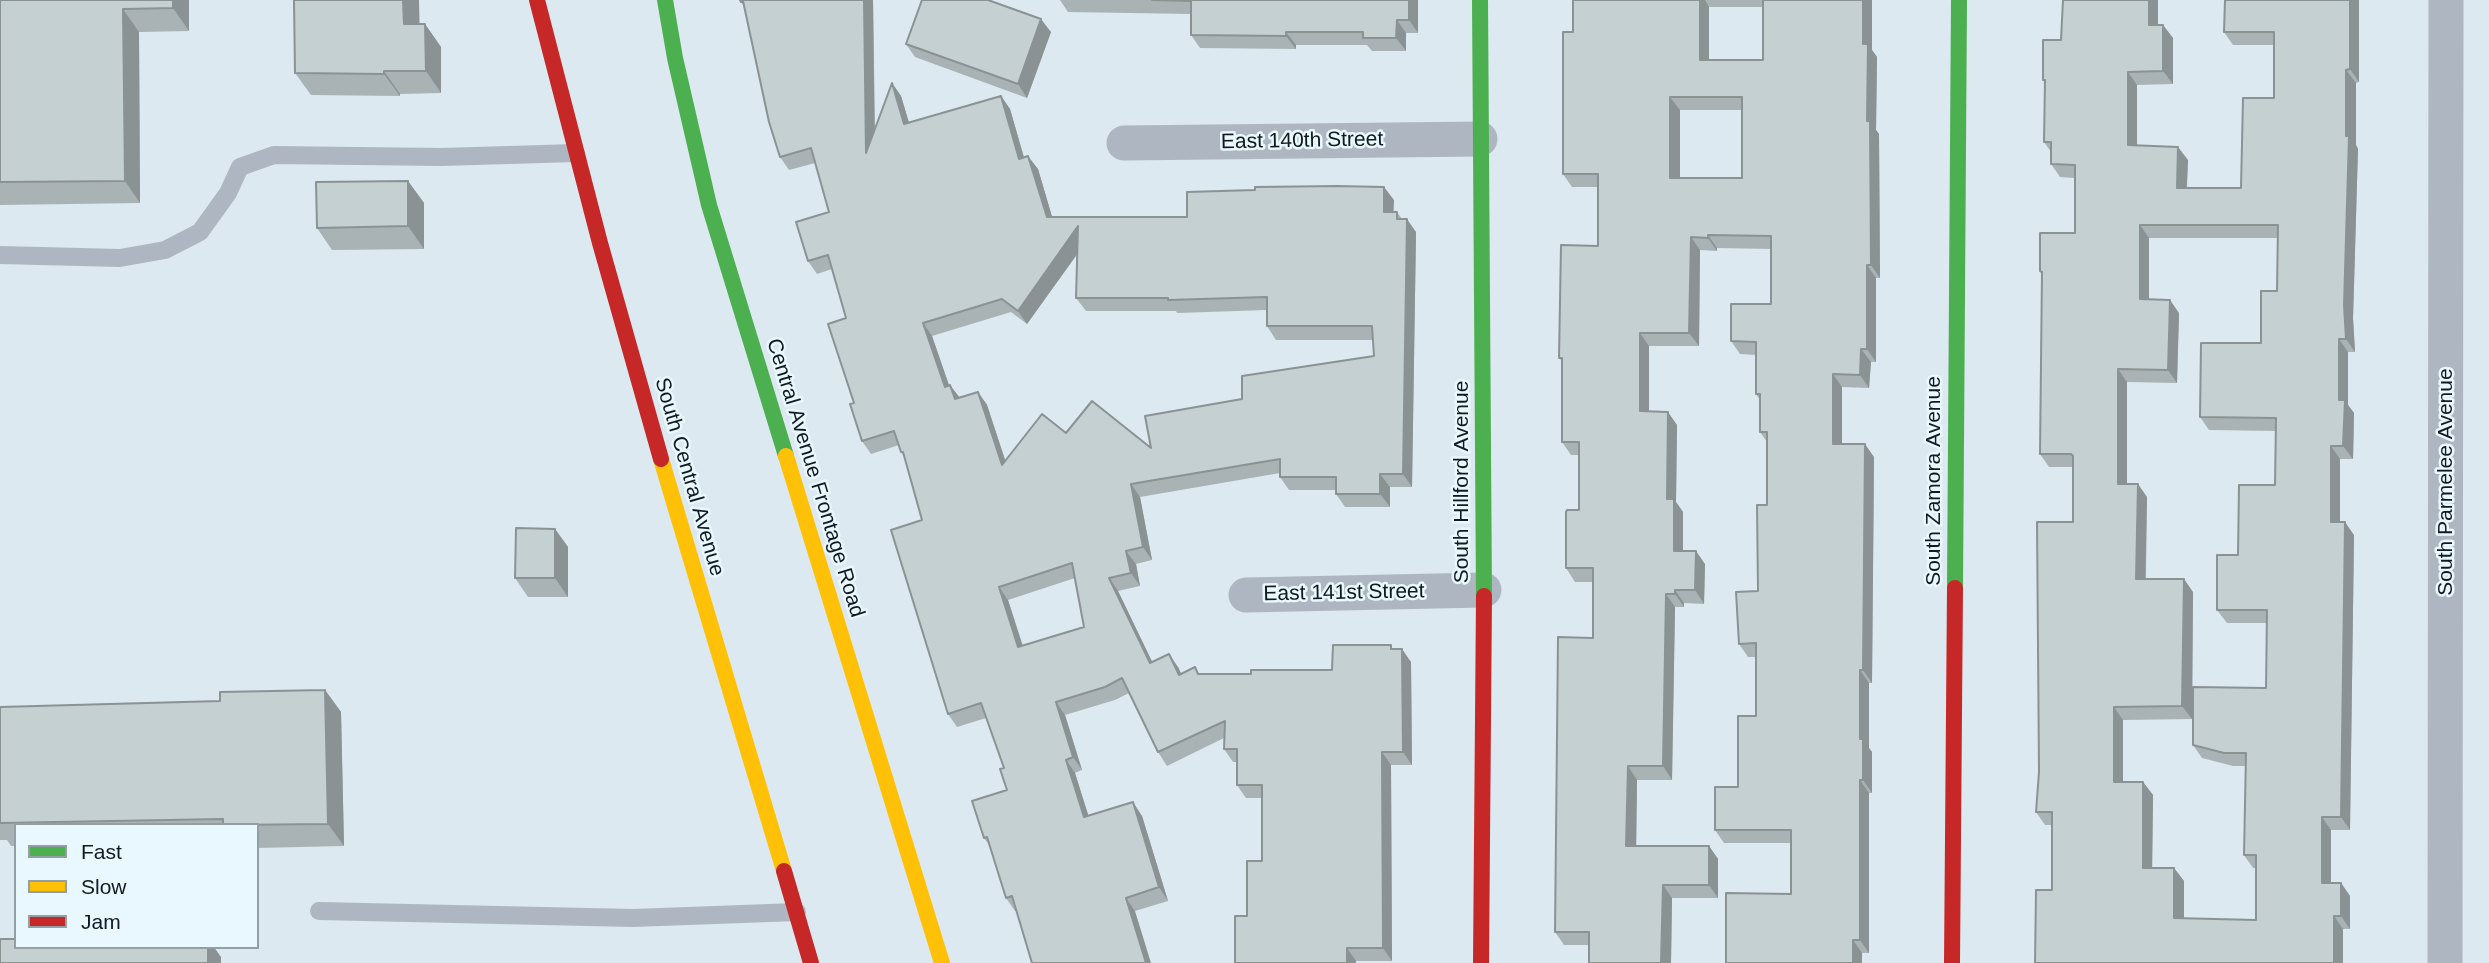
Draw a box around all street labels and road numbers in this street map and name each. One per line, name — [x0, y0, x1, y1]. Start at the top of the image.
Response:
street label: East 140th Street — [1221, 127, 1383, 155]
street label: Central Avenue Frontage Road — [761, 336, 869, 620]
street label: South Parmelee Avenue — [2433, 368, 2459, 596]
street label: South Central Avenue — [649, 375, 729, 579]
street label: South Zamora Avenue — [1921, 376, 1947, 586]
street label: South Hillford Avenue — [1449, 381, 1475, 583]
street label: East 141st Street — [1263, 579, 1425, 607]

